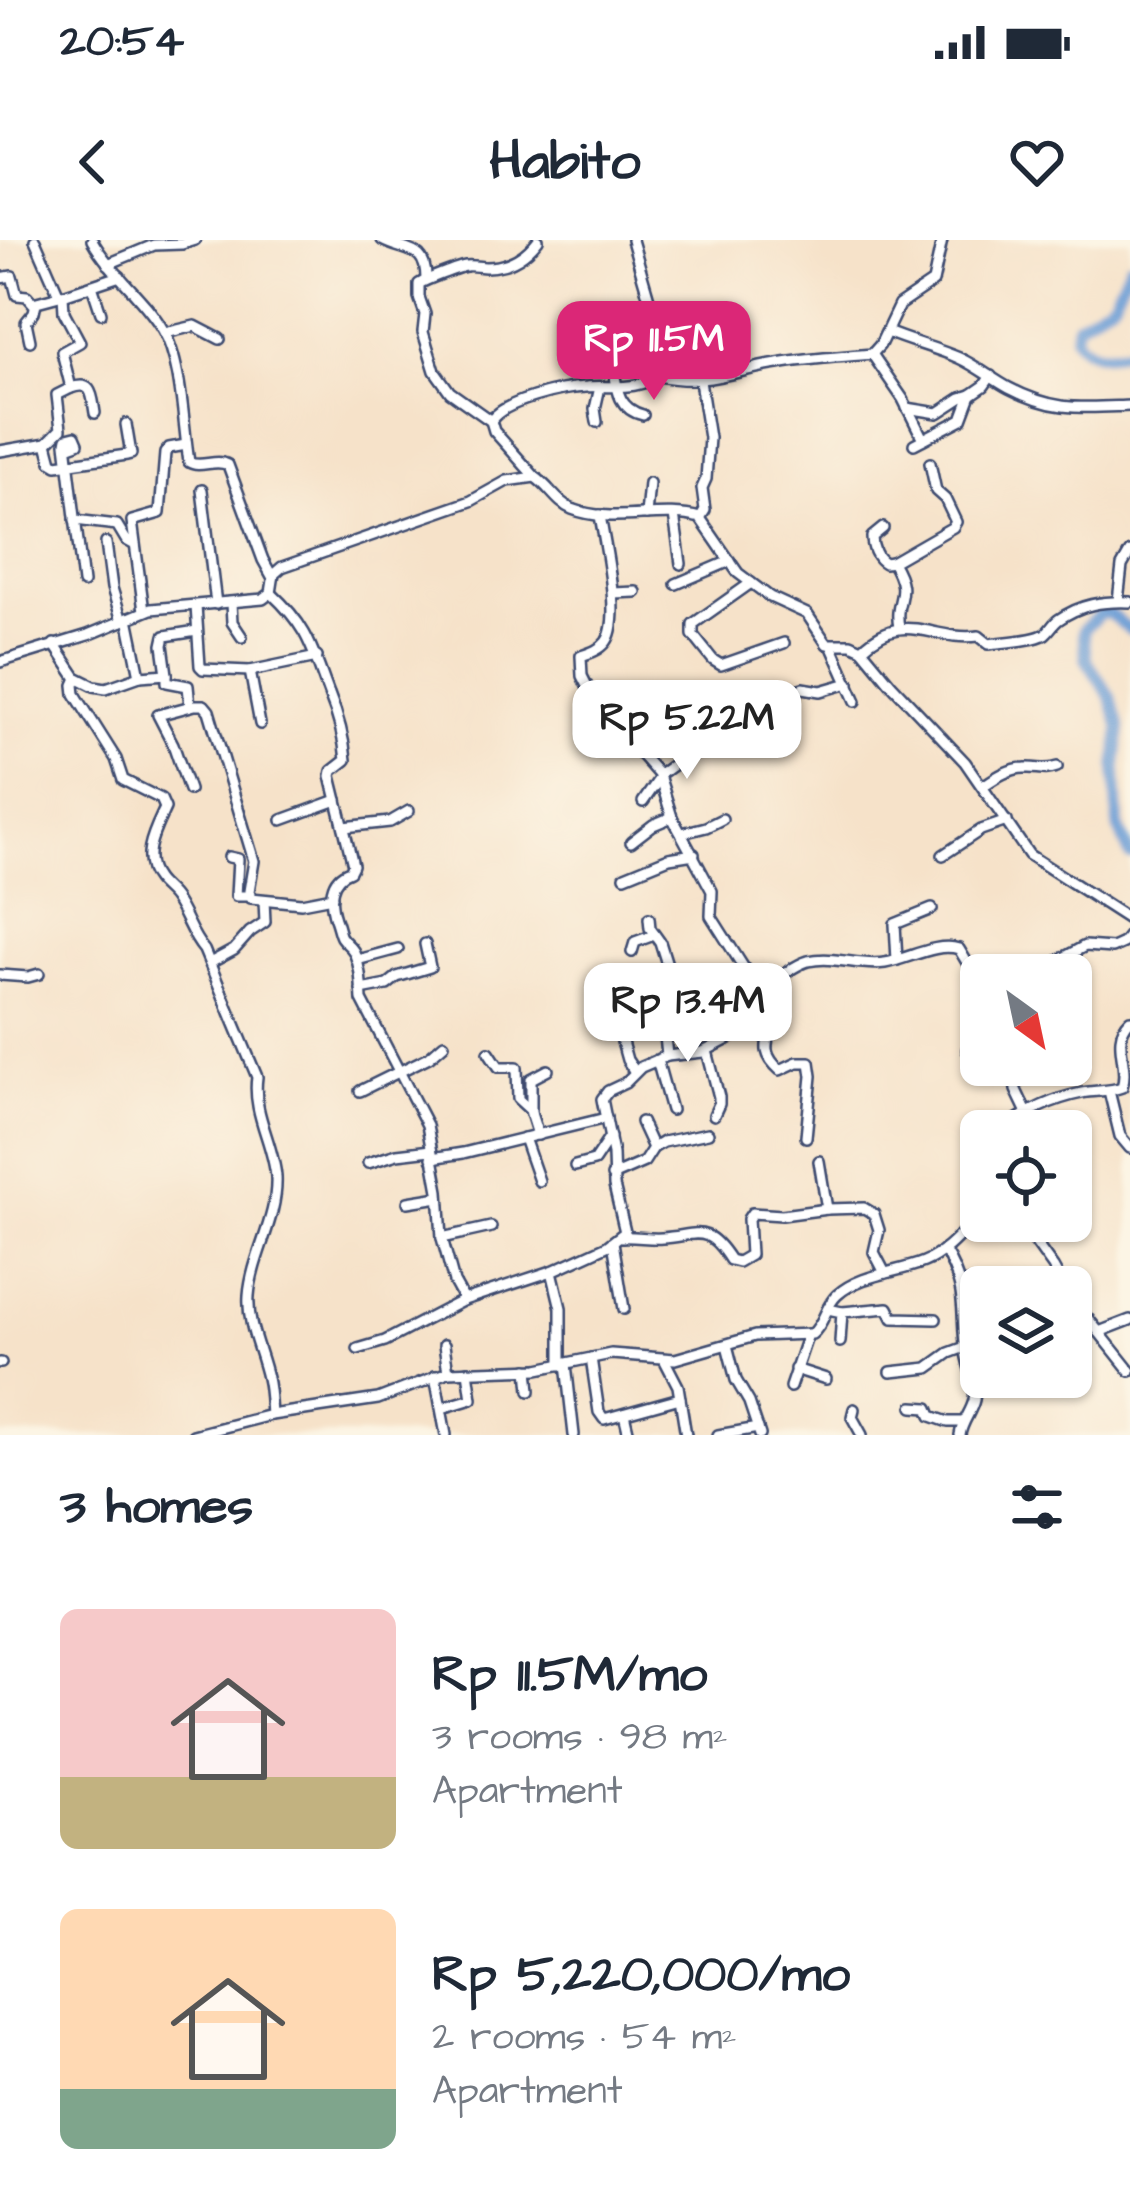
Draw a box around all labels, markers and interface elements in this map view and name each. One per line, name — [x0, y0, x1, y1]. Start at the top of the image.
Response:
text: 20:54 — [60, 11, 184, 73]
text: Habito — [490, 125, 640, 200]
icon: back — [60, 129, 126, 195]
icon: heart — [1004, 129, 1070, 195]
pin: Rp 11.5M — [530, 301, 778, 403]
text: Rp 11.5M — [584, 313, 724, 367]
pin: Rp 5.22M — [563, 680, 811, 782]
text: Rp 5.22M — [599, 692, 775, 746]
north arrow — [960, 954, 1092, 1086]
map controls — [960, 954, 1092, 1398]
pin: Rp 13.4M — [564, 963, 812, 1065]
text: Rp 13.4M — [611, 975, 765, 1029]
button: locate — [960, 1110, 1092, 1242]
button: layers — [960, 1266, 1092, 1398]
text: 3 homes — [60, 1472, 253, 1543]
icon: filters — [1004, 1474, 1070, 1540]
text: Rp 11.5M/mo — [432, 1640, 707, 1711]
icon: home — [156, 1657, 300, 1801]
text: 3 rooms · 98 m² — [432, 1711, 728, 1765]
text: Apartment — [432, 1765, 623, 1819]
text: Rp 5,220,000/mo — [432, 1940, 850, 2011]
icon: home — [156, 1957, 300, 2101]
text: 2 rooms · 54 m² — [432, 2011, 737, 2065]
text: Apartment — [432, 2065, 623, 2119]

